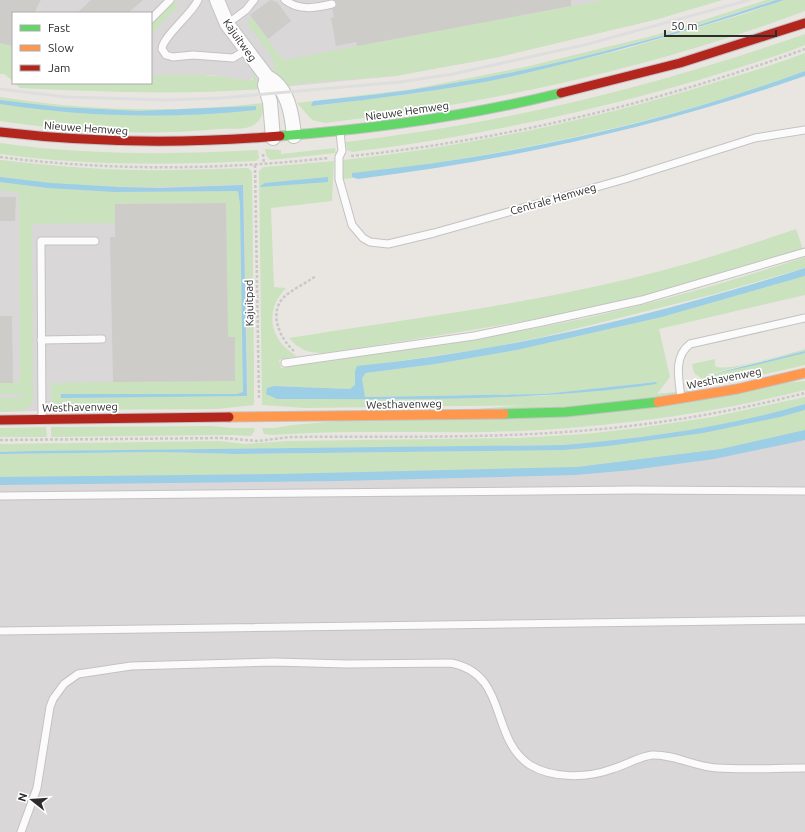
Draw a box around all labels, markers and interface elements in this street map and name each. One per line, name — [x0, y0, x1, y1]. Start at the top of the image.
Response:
legend — [12, 12, 152, 84]
scale bar — [665, 12, 776, 38]
street label: Kajuitweg — [221, 16, 259, 64]
text: 50 m — [671, 19, 698, 32]
text: Fast — [48, 21, 70, 34]
text: Slow — [48, 41, 74, 54]
text: Jam — [48, 61, 70, 74]
street label: Nieuwe Hemweg — [365, 99, 449, 123]
street label: Nieuwe Hemweg — [44, 119, 128, 137]
street label: Centrale Hemweg — [509, 181, 597, 217]
street label: Kajuitpad — [243, 279, 255, 327]
street label: Westhavenweg — [686, 365, 762, 391]
street label: Westhavenweg — [366, 397, 442, 411]
street label: Westhavenweg — [42, 400, 118, 414]
north arrow — [12, 780, 52, 820]
text: N — [15, 791, 29, 803]

